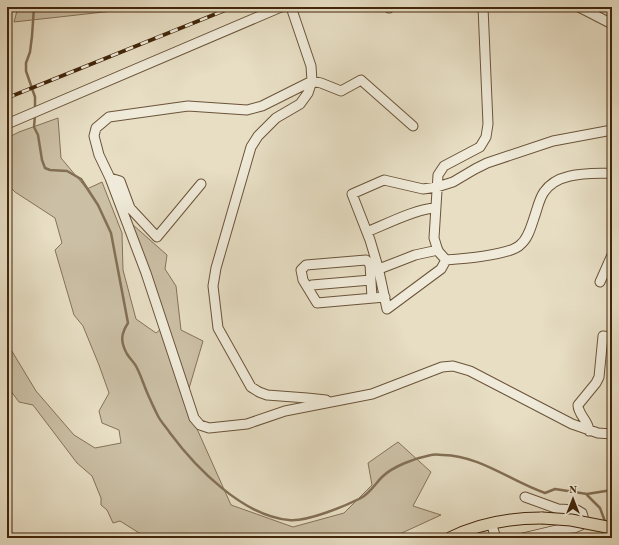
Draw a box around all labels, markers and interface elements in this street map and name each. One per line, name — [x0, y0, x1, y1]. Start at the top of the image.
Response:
north arrow — [553, 479, 593, 519]
text: N — [569, 485, 578, 496]

